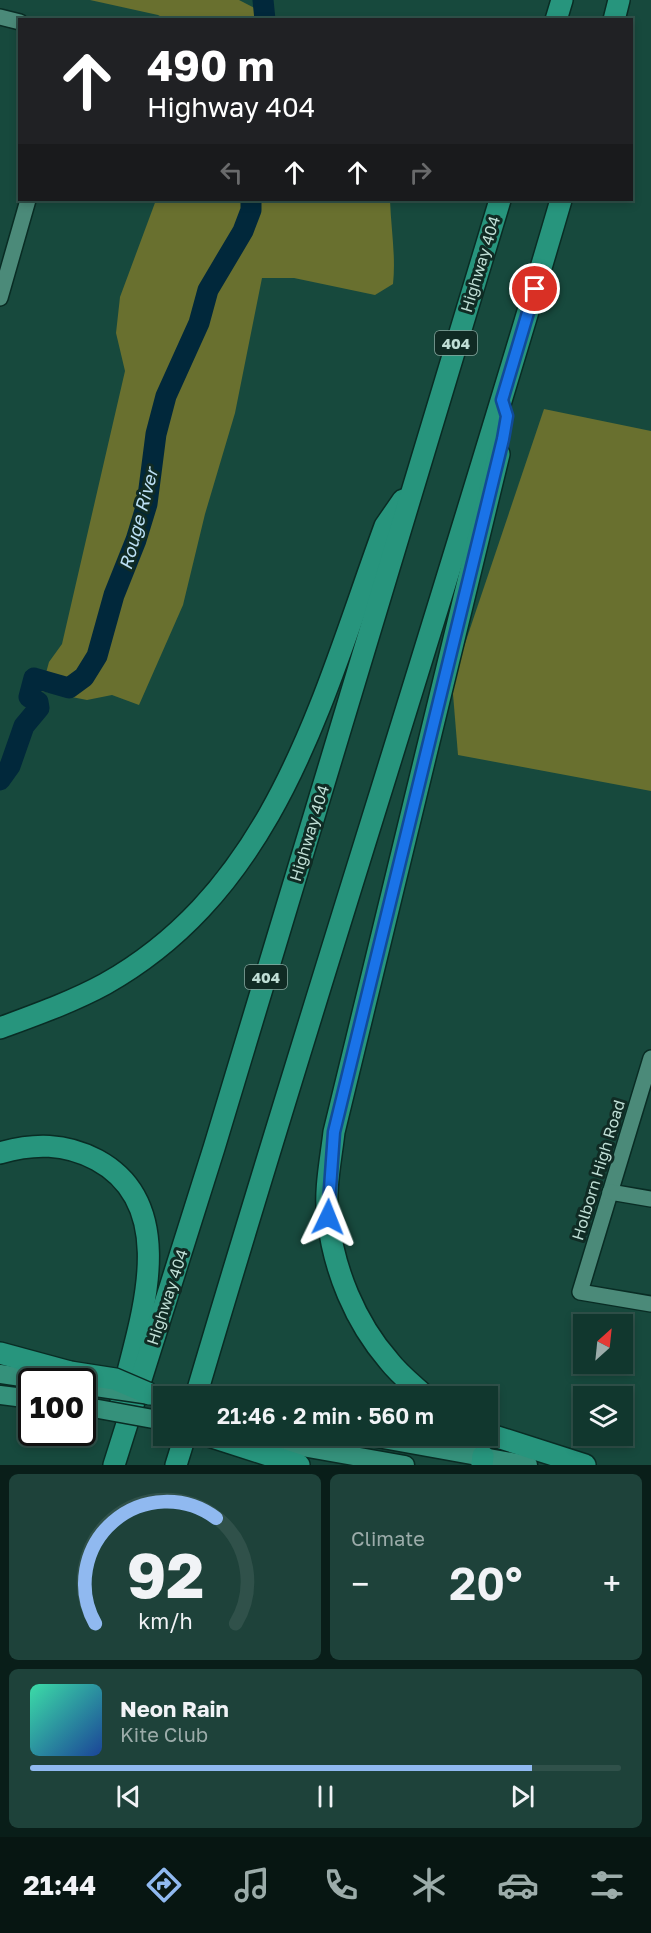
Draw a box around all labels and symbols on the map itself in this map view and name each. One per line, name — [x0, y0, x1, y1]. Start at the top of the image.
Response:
street label: Highway 404 — [456, 213, 504, 315]
pin — [509, 263, 560, 314]
road number: 404 — [435, 331, 477, 355]
water label: Rouge River — [114, 463, 163, 572]
street label: Highway 404 — [285, 782, 333, 884]
road number: 404 — [245, 965, 287, 989]
street label: Holborn High Road — [567, 1097, 629, 1243]
position arrow — [296, 1185, 360, 1249]
street label: Highway 404 — [142, 1246, 192, 1348]
north arrow — [573, 1314, 633, 1374]
speed limit sign: 100 — [18, 1368, 96, 1446]

